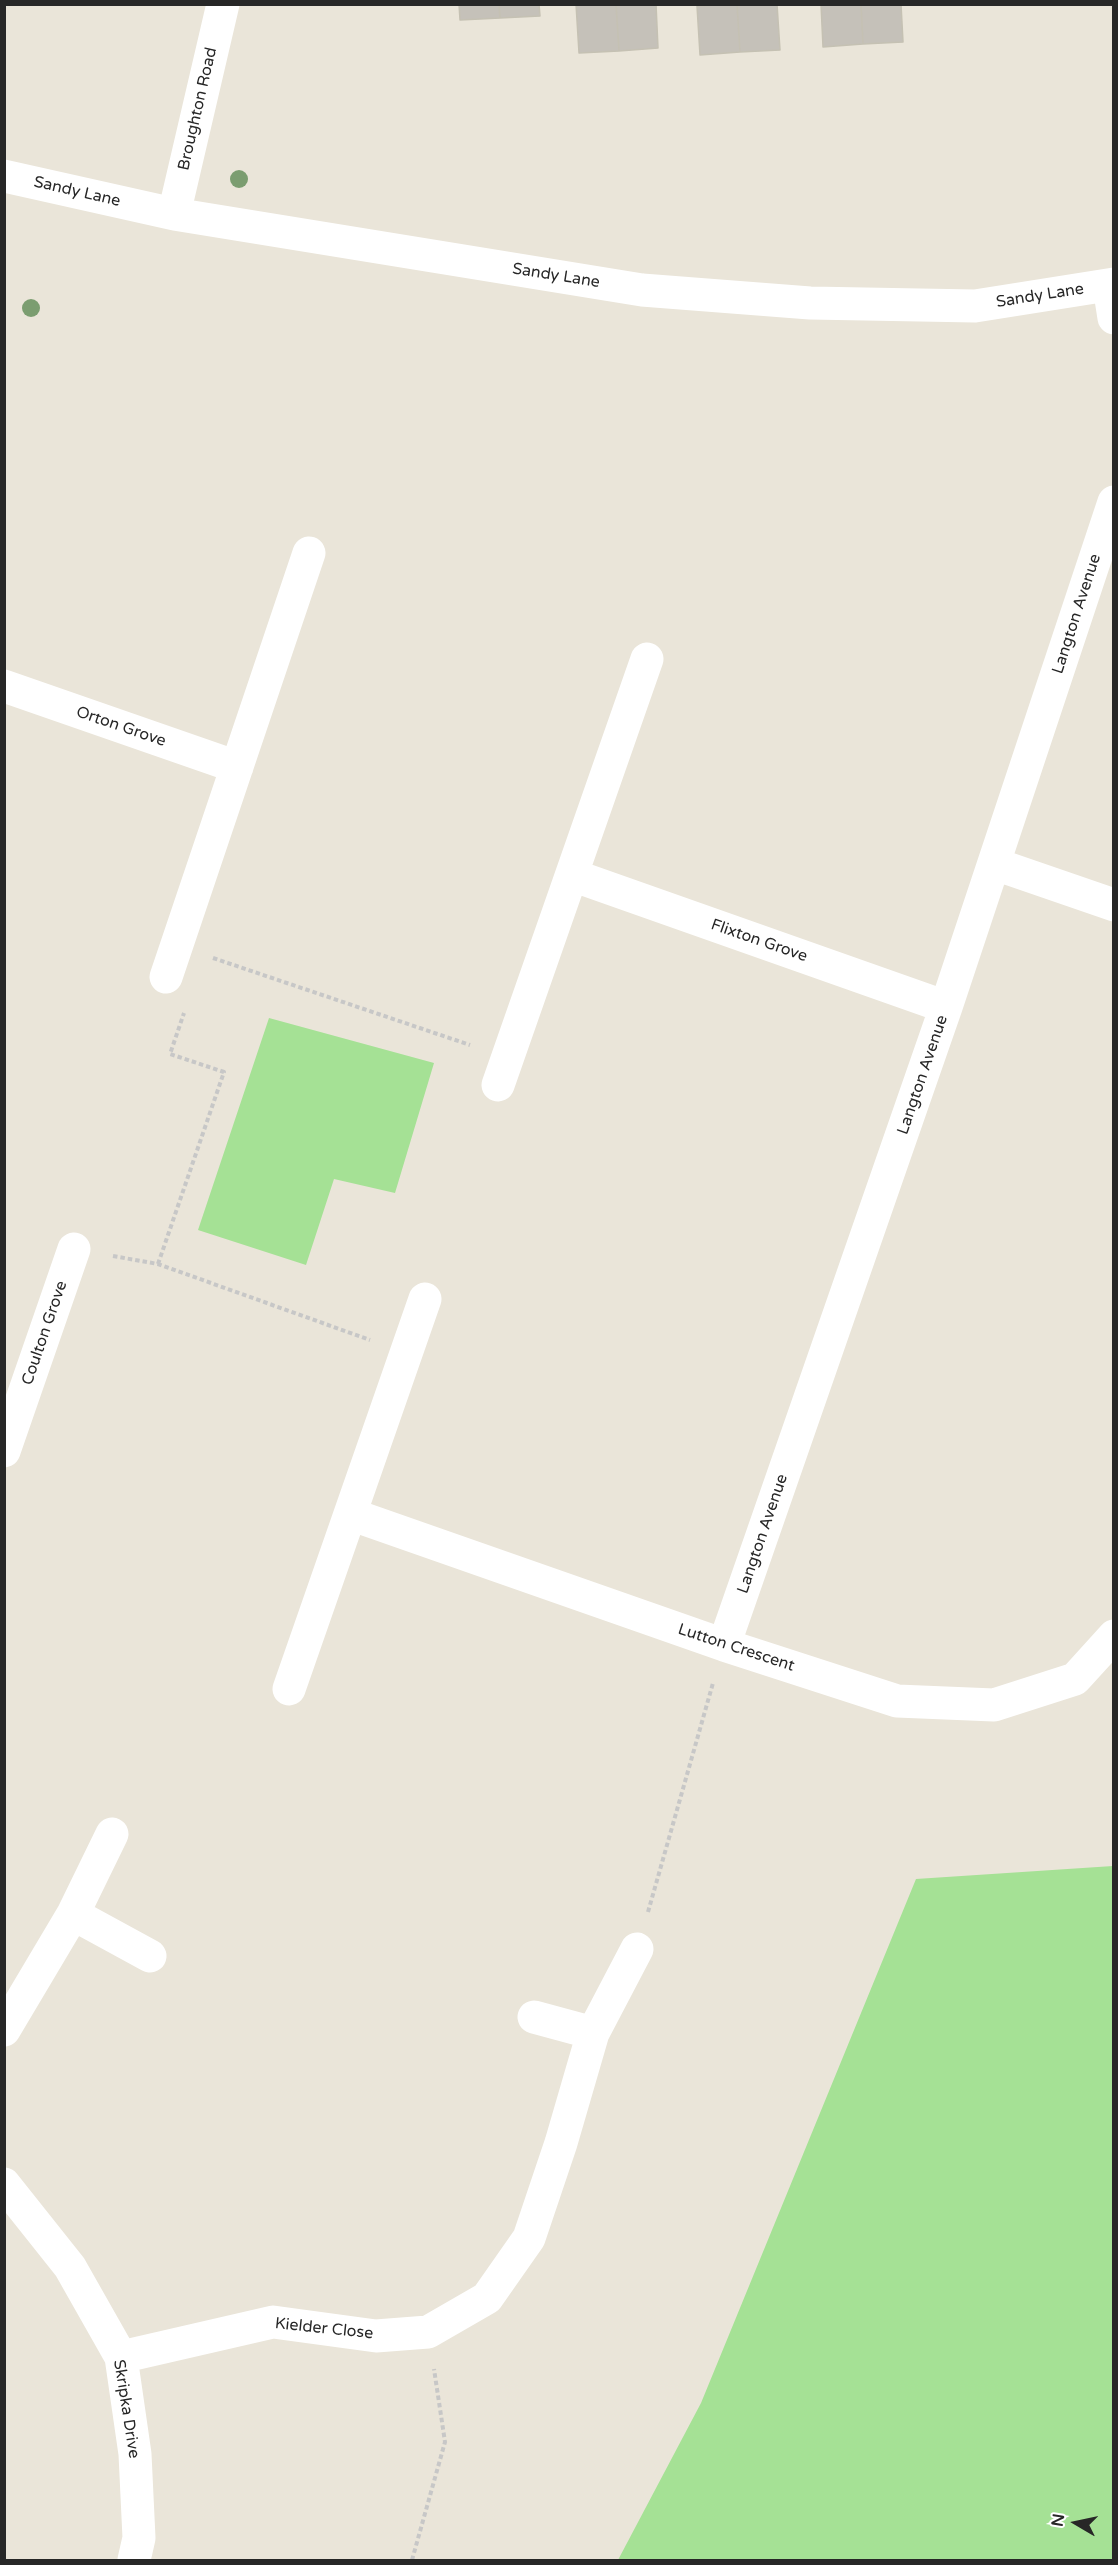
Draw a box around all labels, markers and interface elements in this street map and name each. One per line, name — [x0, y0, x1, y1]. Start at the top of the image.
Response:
street label: Broughton Road — [174, 46, 222, 172]
street label: Sandy Lane — [32, 173, 122, 211]
street label: Sandy Lane — [511, 260, 601, 292]
street label: Sandy Lane — [995, 280, 1085, 312]
street label: Langton Avenue — [1049, 552, 1105, 676]
street label: Orton Grove — [74, 703, 168, 751]
street label: Flixton Grove — [708, 915, 810, 967]
street label: Langton Avenue — [894, 1013, 952, 1137]
street label: Coulton Grove — [18, 1278, 72, 1388]
street label: Langton Avenue — [734, 1472, 792, 1596]
street label: Lutton Crescent — [675, 1620, 797, 1676]
street label: Kielder Close — [274, 2314, 374, 2344]
street label: Skripka Drive — [109, 2358, 143, 2460]
north arrow — [1046, 2493, 1106, 2553]
text: N — [1047, 2512, 1069, 2528]

